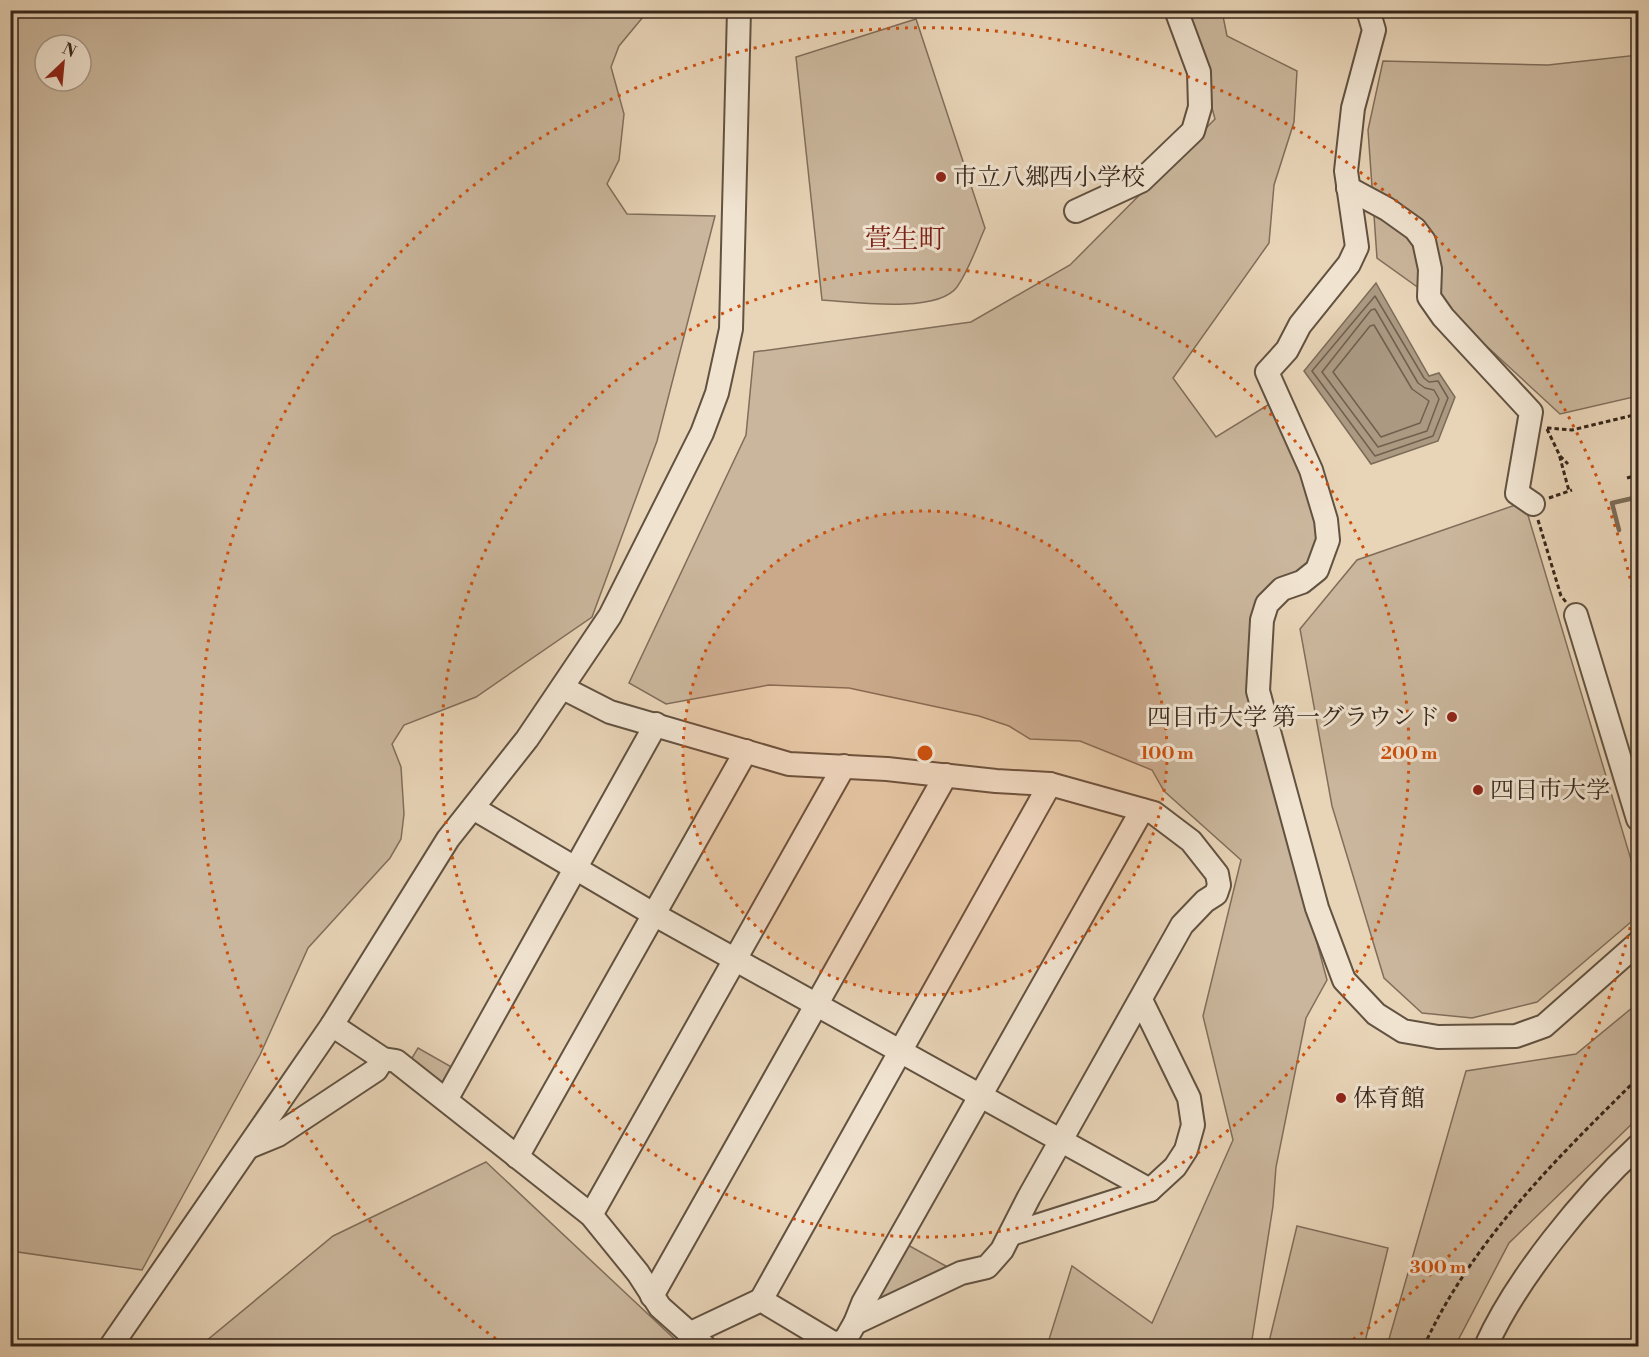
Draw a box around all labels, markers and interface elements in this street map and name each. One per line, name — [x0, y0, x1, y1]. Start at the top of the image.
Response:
north arrow — [33, 33, 93, 93]
text: N — [59, 39, 80, 62]
place label: 市立八郷西小学校 — [953, 163, 1145, 193]
marker: 市立八郷西小学校 — [934, 170, 948, 184]
district label: 萱生町 — [865, 223, 946, 257]
place label: 四日市大学 第一グラウンド — [1147, 703, 1440, 733]
marker: 四日市大学 第一グラウンド — [1445, 710, 1459, 724]
text: 100 m — [1140, 742, 1194, 765]
text: 200 m — [1381, 742, 1438, 765]
centre of rings — [915, 743, 935, 763]
place label: 四日市大学 — [1490, 776, 1610, 806]
marker: 四日市大学 — [1471, 783, 1485, 797]
place label: 体育館 — [1353, 1084, 1425, 1114]
marker: 体育館 — [1334, 1091, 1348, 1105]
text: 300 m — [1410, 1256, 1467, 1279]

